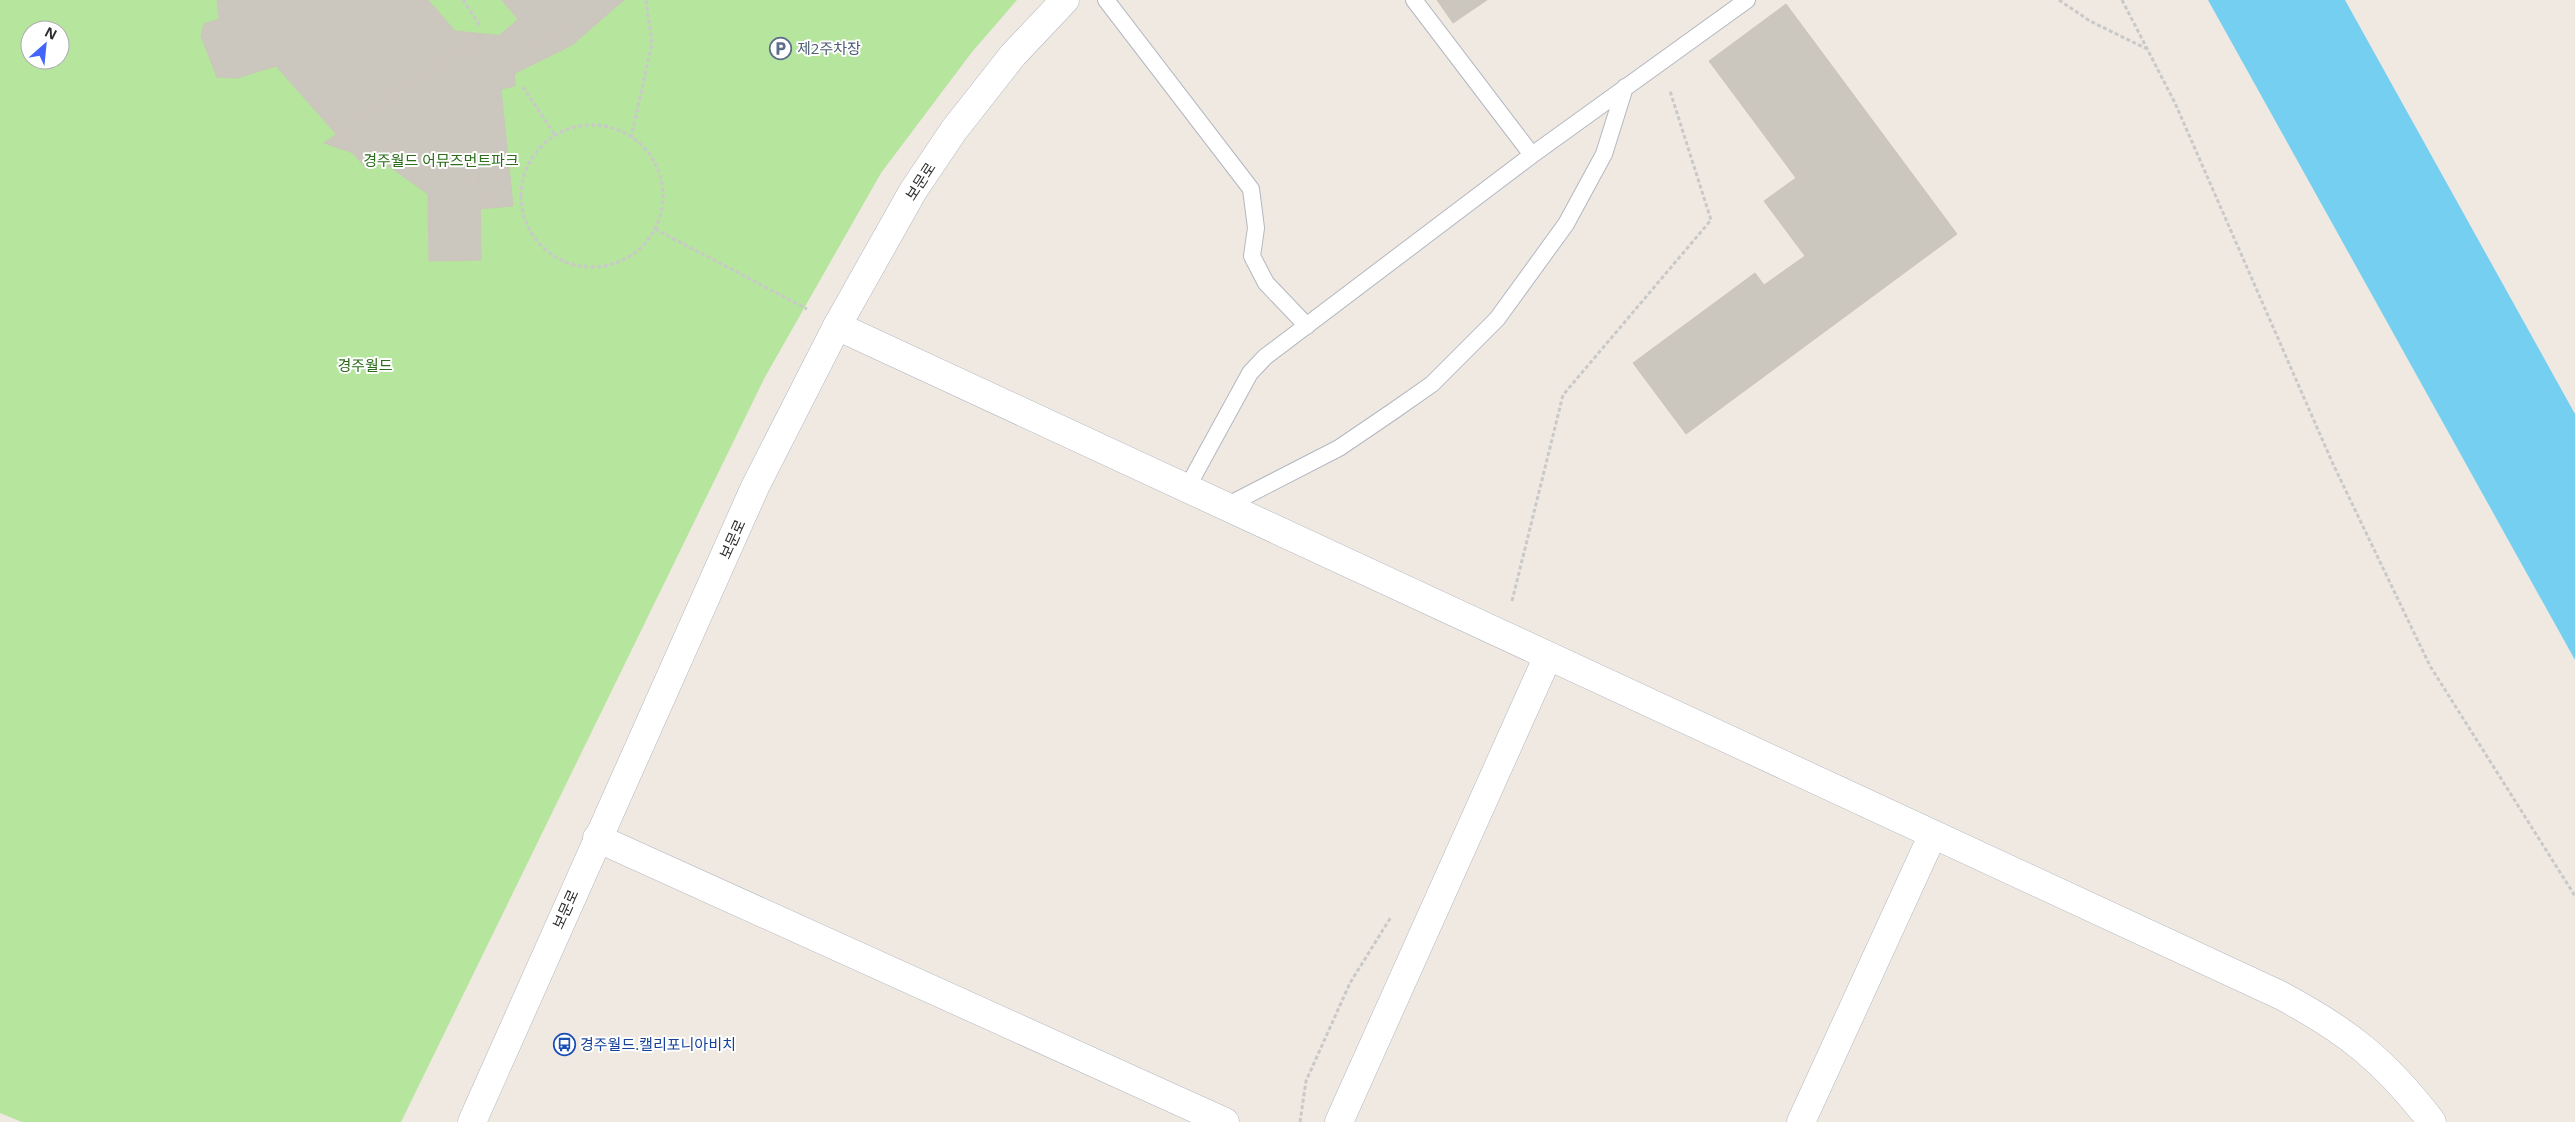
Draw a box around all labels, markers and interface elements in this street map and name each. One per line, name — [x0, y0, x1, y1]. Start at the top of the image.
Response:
north arrow — [20, 20, 70, 70]
text: N — [42, 22, 61, 44]
parking icon: 제2주차장 — [769, 36, 793, 60]
place label: 제2주차장 — [797, 38, 861, 58]
park label: 경주월드 어뮤즈먼트파크 — [363, 150, 519, 170]
street label: 보문로 — [900, 158, 940, 204]
park label: 경주월드 — [337, 355, 393, 375]
street label: 보문로 — [714, 516, 750, 562]
street label: 보문로 — [547, 886, 583, 932]
bus stop icon: 경주월드.캘리포니아비치 — [552, 1032, 576, 1056]
place label: 경주월드.캘리포니아비치 — [580, 1034, 736, 1054]

